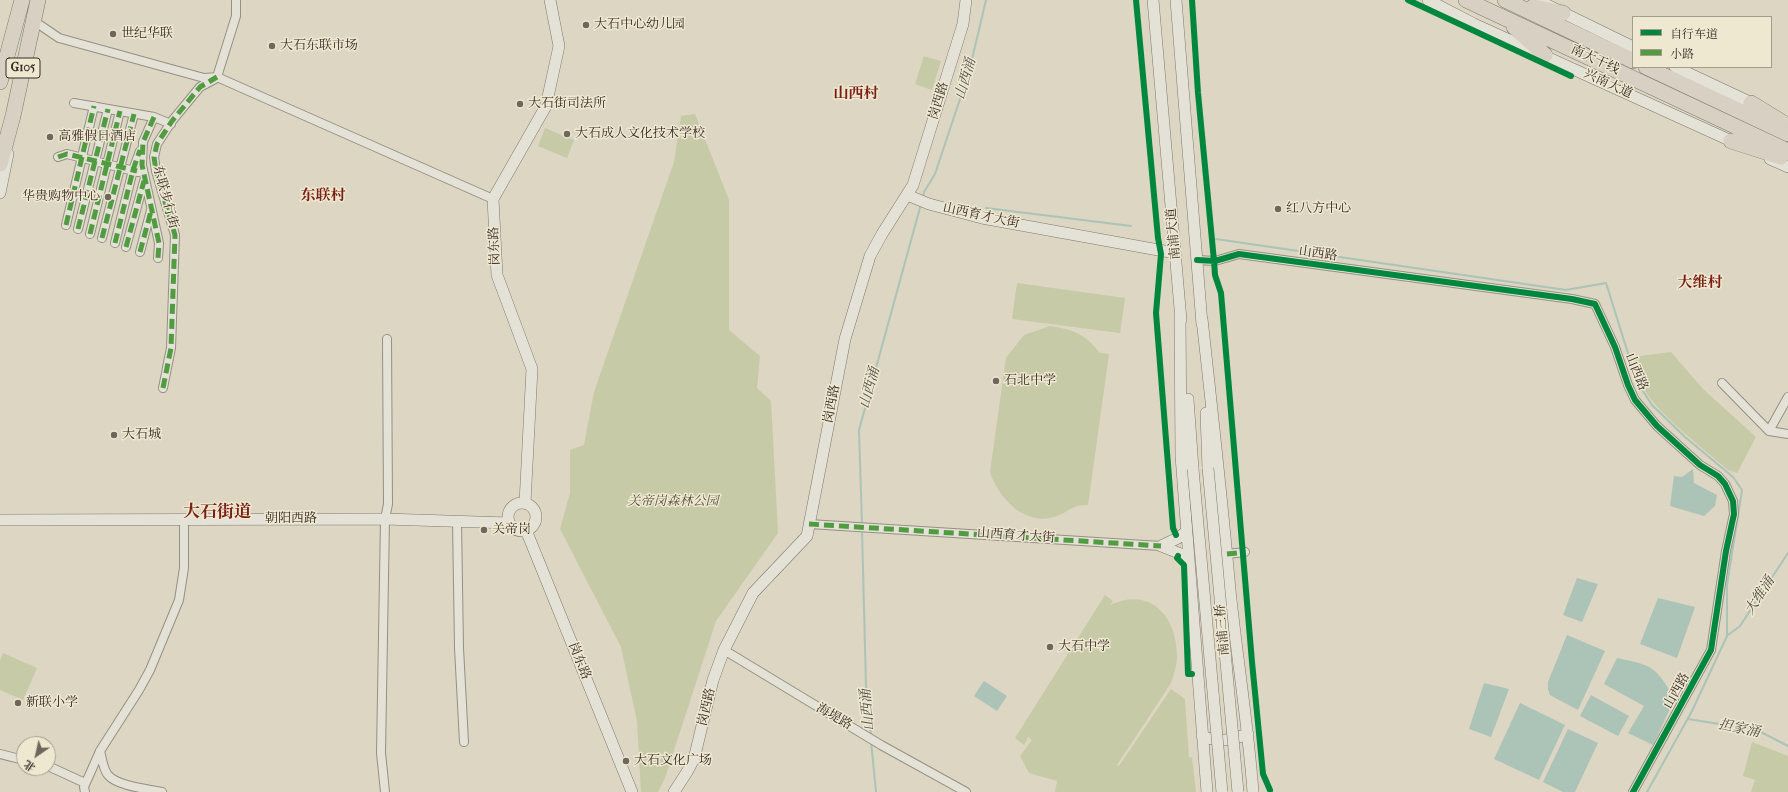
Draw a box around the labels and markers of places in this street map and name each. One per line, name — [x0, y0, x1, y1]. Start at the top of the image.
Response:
place label: 大石中心幼儿园 — [594, 17, 685, 33]
marker: 大石中心幼儿园 — [581, 20, 591, 30]
place label: 世纪华联 — [121, 26, 173, 42]
marker: 世纪华联 — [108, 29, 118, 39]
place label: 大石东联市场 — [280, 38, 358, 54]
marker: 大石东联市场 — [267, 41, 277, 51]
place label: 大石街司法所 — [528, 96, 606, 112]
marker: 大石街司法所 — [515, 99, 525, 109]
place label: 大石成人文化技术学校 — [575, 126, 705, 142]
place label: 高雅假日酒店 — [58, 129, 136, 145]
marker: 大石成人文化技术学校 — [562, 129, 572, 139]
marker: 高雅假日酒店 — [45, 132, 55, 142]
place label: 华贵购物中心 — [22, 189, 100, 205]
marker: 华贵购物中心 — [103, 192, 113, 202]
place label: 红八方中心 — [1286, 201, 1351, 217]
marker: 红八方中心 — [1273, 204, 1283, 214]
place label: 石北中学 — [1004, 373, 1056, 389]
marker: 石北中学 — [991, 376, 1001, 386]
place label: 大石城 — [122, 427, 161, 443]
marker: 大石城 — [109, 430, 119, 440]
place label: 关帝岗 — [492, 522, 531, 538]
marker: 关帝岗 — [479, 525, 489, 535]
place label: 大石中学 — [1058, 639, 1110, 655]
marker: 大石中学 — [1045, 642, 1055, 652]
place label: 新联小学 — [26, 695, 78, 711]
marker: 新联小学 — [13, 698, 23, 708]
place label: 大石文化广场 — [634, 753, 712, 769]
marker: 大石文化广场 — [621, 756, 631, 766]

